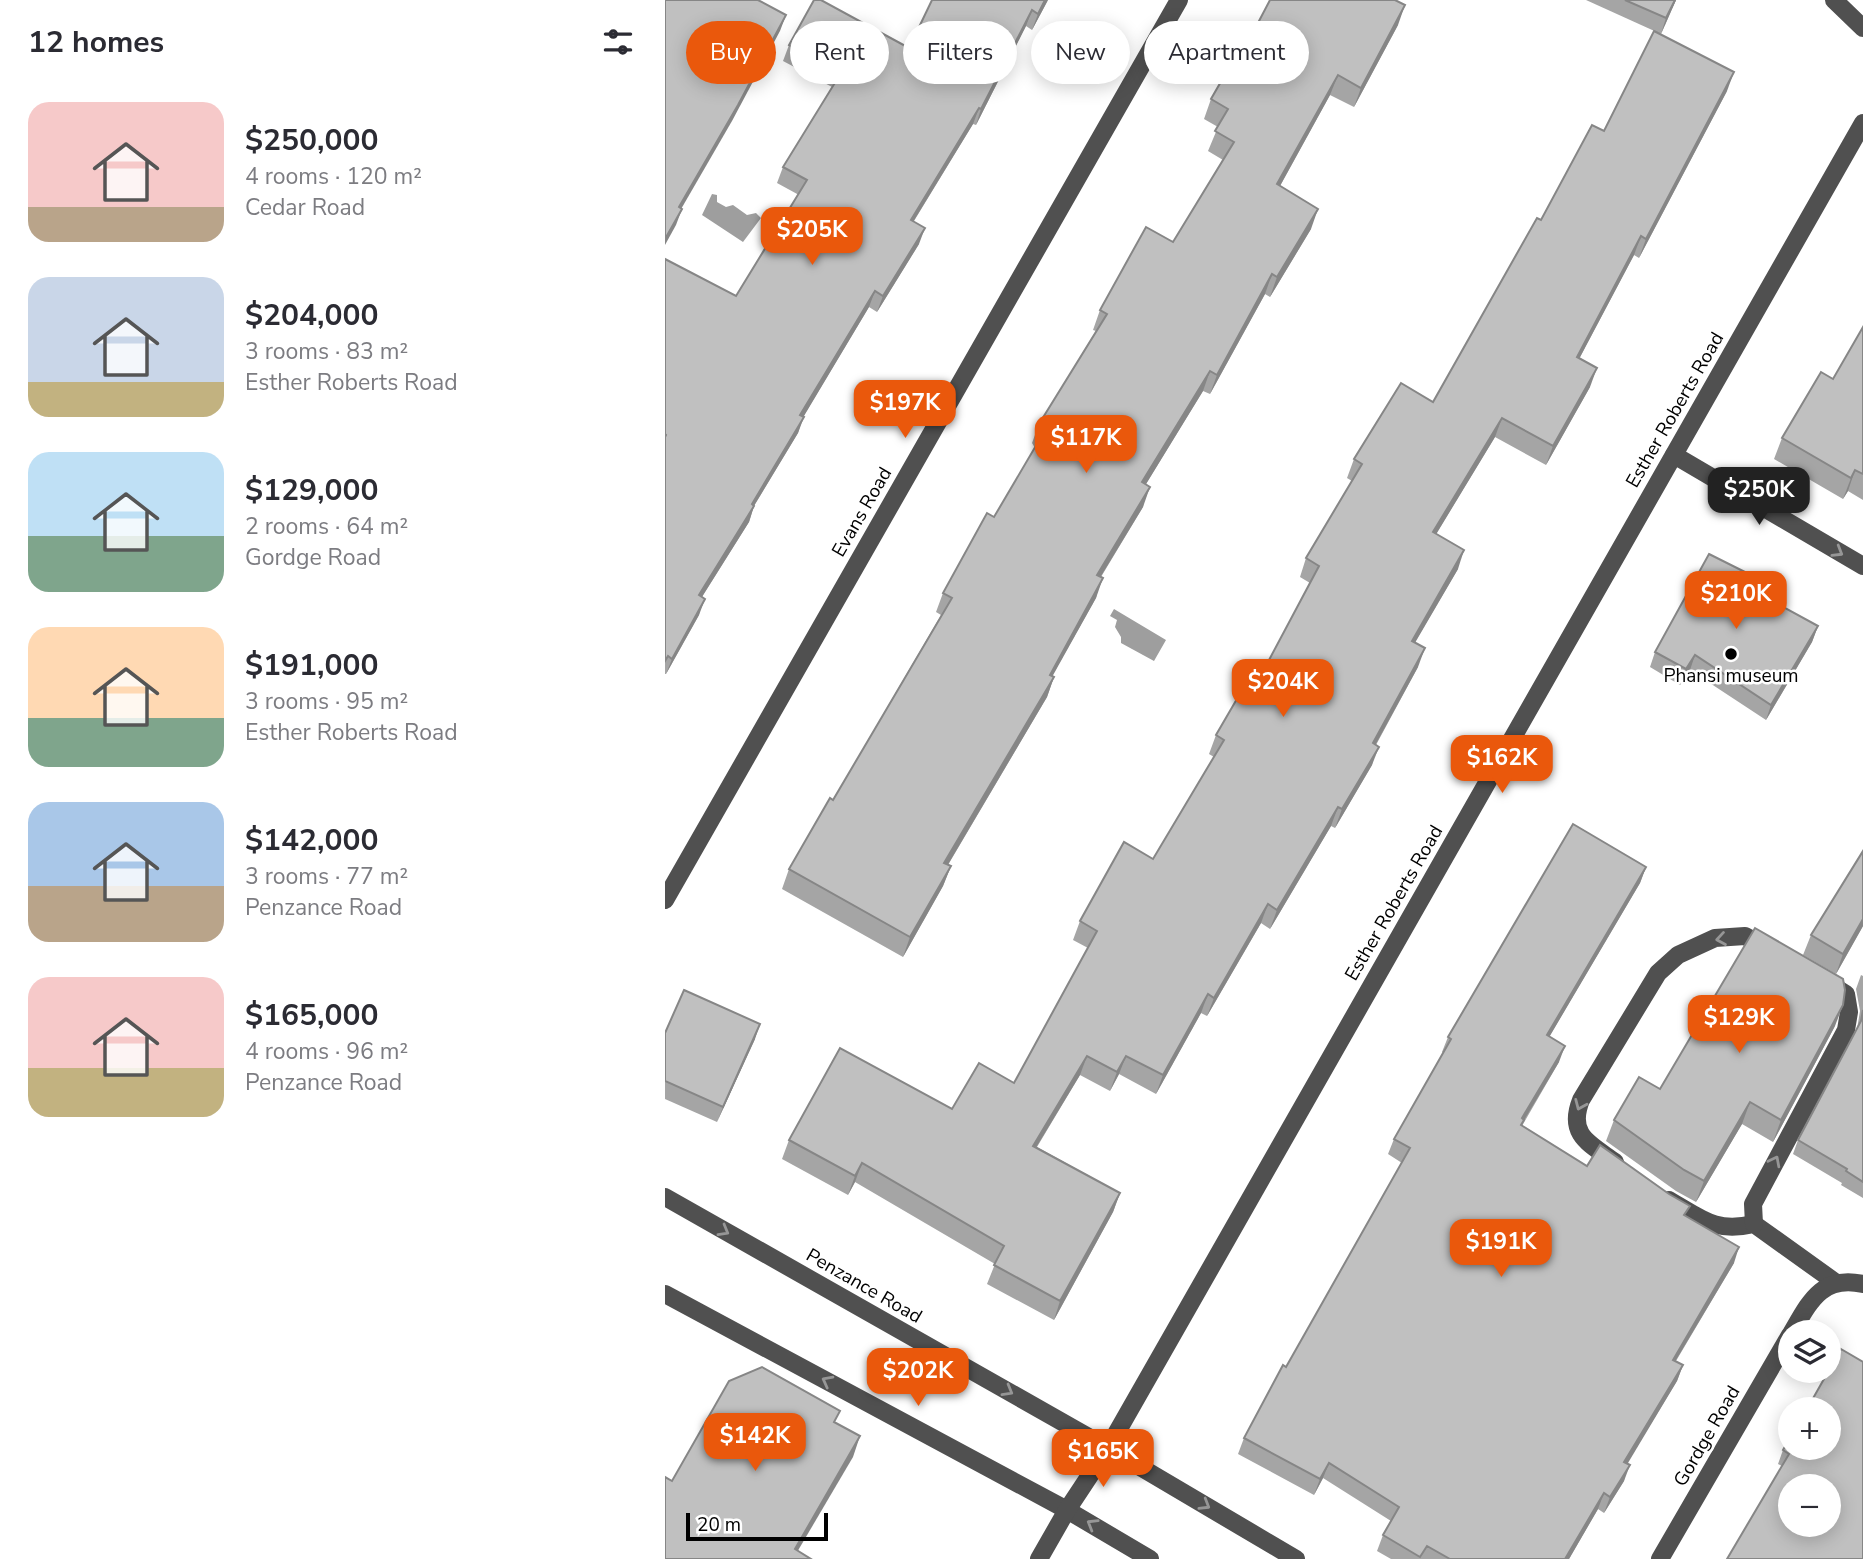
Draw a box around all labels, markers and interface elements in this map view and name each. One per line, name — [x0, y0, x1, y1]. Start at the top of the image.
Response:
chip: Buy — [686, 21, 776, 84]
chip: Rent — [790, 21, 889, 84]
chip: Filters — [903, 21, 1017, 84]
chip: New — [1031, 21, 1130, 84]
chip: Apartment — [1144, 21, 1309, 84]
text: 12 homes — [28, 22, 164, 63]
icon: filters — [599, 23, 637, 61]
text: $250,000 — [245, 120, 378, 161]
icon: home — [84, 130, 168, 214]
text: 4 rooms · 120 m² — [245, 161, 422, 192]
text: Cedar Road — [245, 192, 365, 223]
pin: $205K — [763, 208, 861, 267]
text: $205K — [777, 214, 847, 245]
text: $204,000 — [245, 295, 378, 336]
icon: home — [84, 305, 168, 389]
street label: Esther Roberts Road — [1620, 327, 1730, 493]
text: 3 rooms · 83 m² — [245, 336, 408, 367]
text: Esther Roberts Road — [245, 367, 458, 398]
pin: $197K — [856, 380, 954, 440]
text: $197K — [870, 387, 940, 418]
pin: $117K — [1037, 416, 1135, 475]
text: $117K — [1051, 422, 1121, 453]
street label: Evans Road — [826, 462, 898, 562]
pin: $250K — [1710, 468, 1808, 527]
text: $129,000 — [245, 470, 378, 511]
text: $250K — [1724, 474, 1794, 505]
icon: home — [84, 480, 168, 564]
text: 2 rooms · 64 m² — [245, 511, 408, 542]
text: Gordge Road — [245, 542, 381, 573]
one-way arrow — [1831, 544, 1844, 557]
pin: $210K — [1687, 572, 1785, 631]
text: $210K — [1701, 578, 1771, 609]
text: $191,000 — [245, 645, 378, 686]
marker: Phansi museum — [1723, 646, 1739, 662]
icon: home — [84, 655, 168, 739]
pin: $204K — [1234, 660, 1332, 719]
place label: Phansi museum — [1663, 663, 1799, 689]
text: $204K — [1248, 666, 1318, 697]
text: 3 rooms · 95 m² — [245, 686, 408, 717]
text: Esther Roberts Road — [245, 717, 458, 748]
pin: $162K — [1453, 736, 1551, 795]
text: $162K — [1467, 742, 1537, 773]
text: $142,000 — [245, 820, 378, 861]
street label: Esther Roberts Road — [1339, 820, 1449, 986]
icon: home — [84, 830, 168, 914]
text: 3 rooms · 77 m² — [245, 861, 408, 892]
text: Penzance Road — [245, 892, 402, 923]
one-way arrow — [1716, 931, 1727, 946]
text: $165,000 — [245, 995, 378, 1036]
pin: $129K — [1690, 996, 1788, 1055]
text: $129K — [1704, 1002, 1774, 1033]
icon: home — [84, 1005, 168, 1089]
text: 4 rooms · 96 m² — [245, 1036, 408, 1067]
text: Penzance Road — [245, 1067, 402, 1098]
one-way arrow — [1574, 1098, 1588, 1111]
one-way arrow — [1766, 1156, 1780, 1168]
pin: $191K — [1452, 1220, 1550, 1279]
one-way arrow — [717, 1223, 730, 1236]
text: $191K — [1466, 1226, 1536, 1257]
street label: Penzance Road — [801, 1242, 927, 1330]
map controls — [1778, 1320, 1841, 1537]
button: layers — [1778, 1320, 1841, 1383]
pin: $202K — [869, 1348, 967, 1408]
text: $202K — [883, 1355, 953, 1386]
one-way arrow — [822, 1376, 834, 1389]
street label: Gordge Road — [1668, 1381, 1746, 1491]
one-way arrow — [1000, 1383, 1013, 1396]
button: + — [1778, 1397, 1841, 1460]
pin: $142K — [706, 1414, 804, 1473]
text: $142K — [720, 1420, 790, 1451]
pin: $165K — [1054, 1430, 1152, 1489]
text: $165K — [1068, 1436, 1138, 1467]
button: − — [1778, 1474, 1841, 1537]
one-way arrow — [1197, 1497, 1210, 1510]
scale bar — [686, 1510, 828, 1542]
text: 20 m — [697, 1512, 741, 1538]
one-way arrow — [1086, 1519, 1099, 1532]

